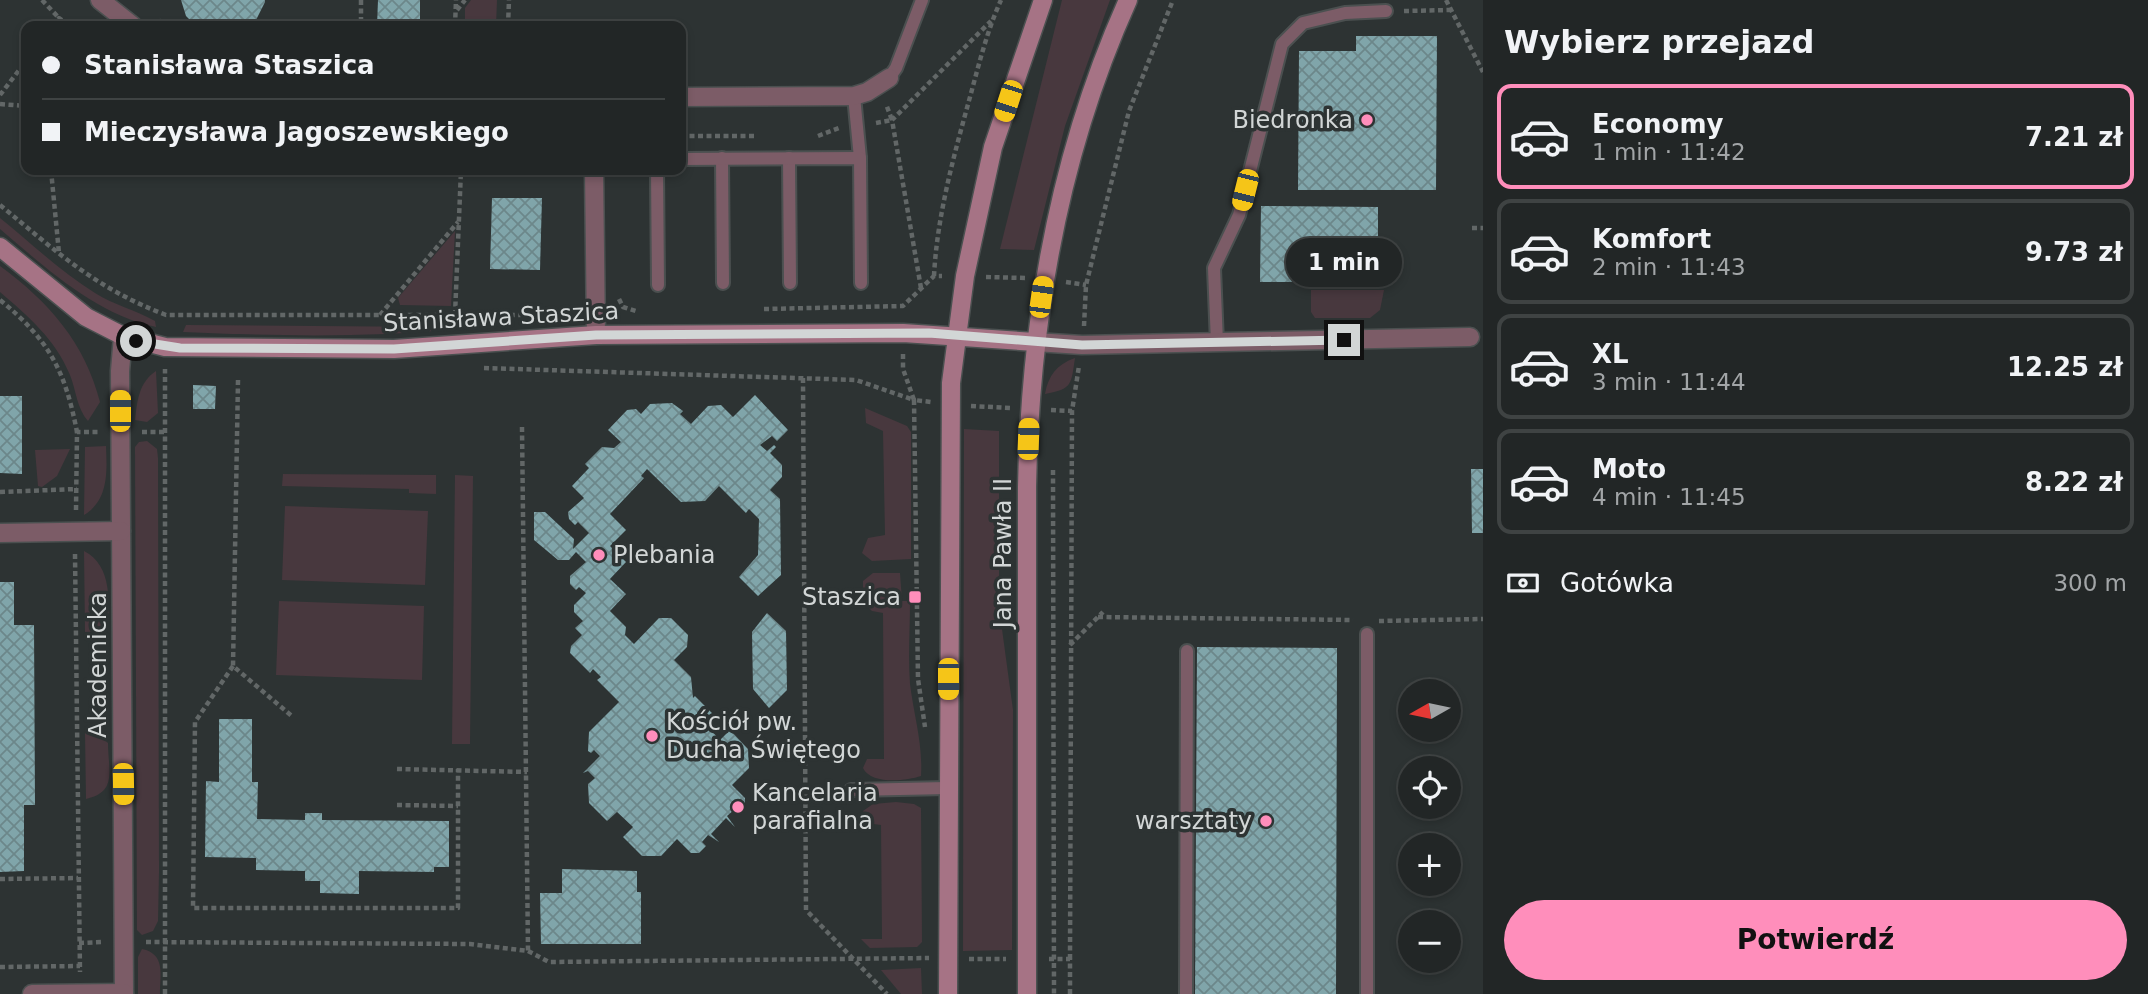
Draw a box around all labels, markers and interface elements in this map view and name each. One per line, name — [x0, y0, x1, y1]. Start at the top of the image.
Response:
text: Wybierz przejazd — [1504, 23, 1814, 61]
text: Stanisława Staszica — [84, 50, 375, 80]
car — [992, 78, 1025, 124]
icon: car — [1508, 105, 1571, 168]
place label: Biedronka — [1232, 106, 1353, 134]
text: Economy — [1592, 109, 1723, 139]
marker: Biedronka — [1359, 112, 1375, 128]
text: Mieczysława Jagoszewskiego — [84, 117, 509, 147]
text: 7.21 zł — [2025, 122, 2123, 152]
text: 1 min · 11:42 — [1592, 139, 1746, 165]
car — [1230, 167, 1261, 213]
icon: car — [1508, 220, 1571, 283]
text: Komfort — [1592, 224, 1711, 254]
text: 9.73 zł — [2025, 237, 2123, 267]
callout: 1 min — [1286, 238, 1402, 288]
text: 1 min — [1308, 249, 1380, 275]
text: 2 min · 11:43 — [1592, 254, 1746, 280]
car — [1028, 275, 1055, 319]
street label: Stanisława Staszica — [382, 297, 620, 337]
route end — [1328, 324, 1360, 356]
route start — [120, 325, 152, 357]
icon: car — [1508, 335, 1571, 398]
text: XL — [1592, 339, 1629, 369]
text: 12.25 zł — [2007, 352, 2123, 382]
text: 3 min · 11:44 — [1592, 369, 1746, 395]
car — [110, 390, 131, 432]
car — [1017, 418, 1040, 460]
icon: car — [1508, 450, 1571, 513]
text: Moto — [1592, 454, 1666, 484]
text: 8.22 zł — [2025, 467, 2123, 497]
street label: Jana Pawła II — [989, 478, 1017, 630]
text: 4 min · 11:45 — [1592, 484, 1746, 510]
place label: Plebania — [613, 541, 715, 569]
marker: Plebania — [591, 547, 607, 563]
icon: cash — [1504, 564, 1542, 602]
text: Gotówka — [1560, 568, 1674, 598]
text: 300 m — [2053, 570, 2127, 596]
place label: Staszica — [802, 583, 901, 611]
marker: Staszica — [907, 589, 923, 605]
street label: Akademicka — [84, 592, 112, 738]
car — [938, 658, 959, 700]
north arrow — [1398, 679, 1461, 742]
map controls — [1398, 679, 1461, 973]
place label: Kościół pw. Ducha Świętego — [666, 708, 861, 764]
marker: Kościół pw. Ducha Świętego — [644, 728, 660, 744]
button: locate — [1398, 756, 1461, 819]
car — [113, 763, 134, 805]
place label: Kancelaria parafialna — [752, 779, 878, 835]
marker: Kancelaria parafialna — [730, 799, 746, 815]
place label: warsztaty — [1135, 807, 1252, 835]
marker: warsztaty — [1258, 813, 1274, 829]
button: + — [1398, 833, 1461, 896]
button: Potwierdź — [1504, 900, 2127, 980]
button: − — [1398, 910, 1461, 973]

